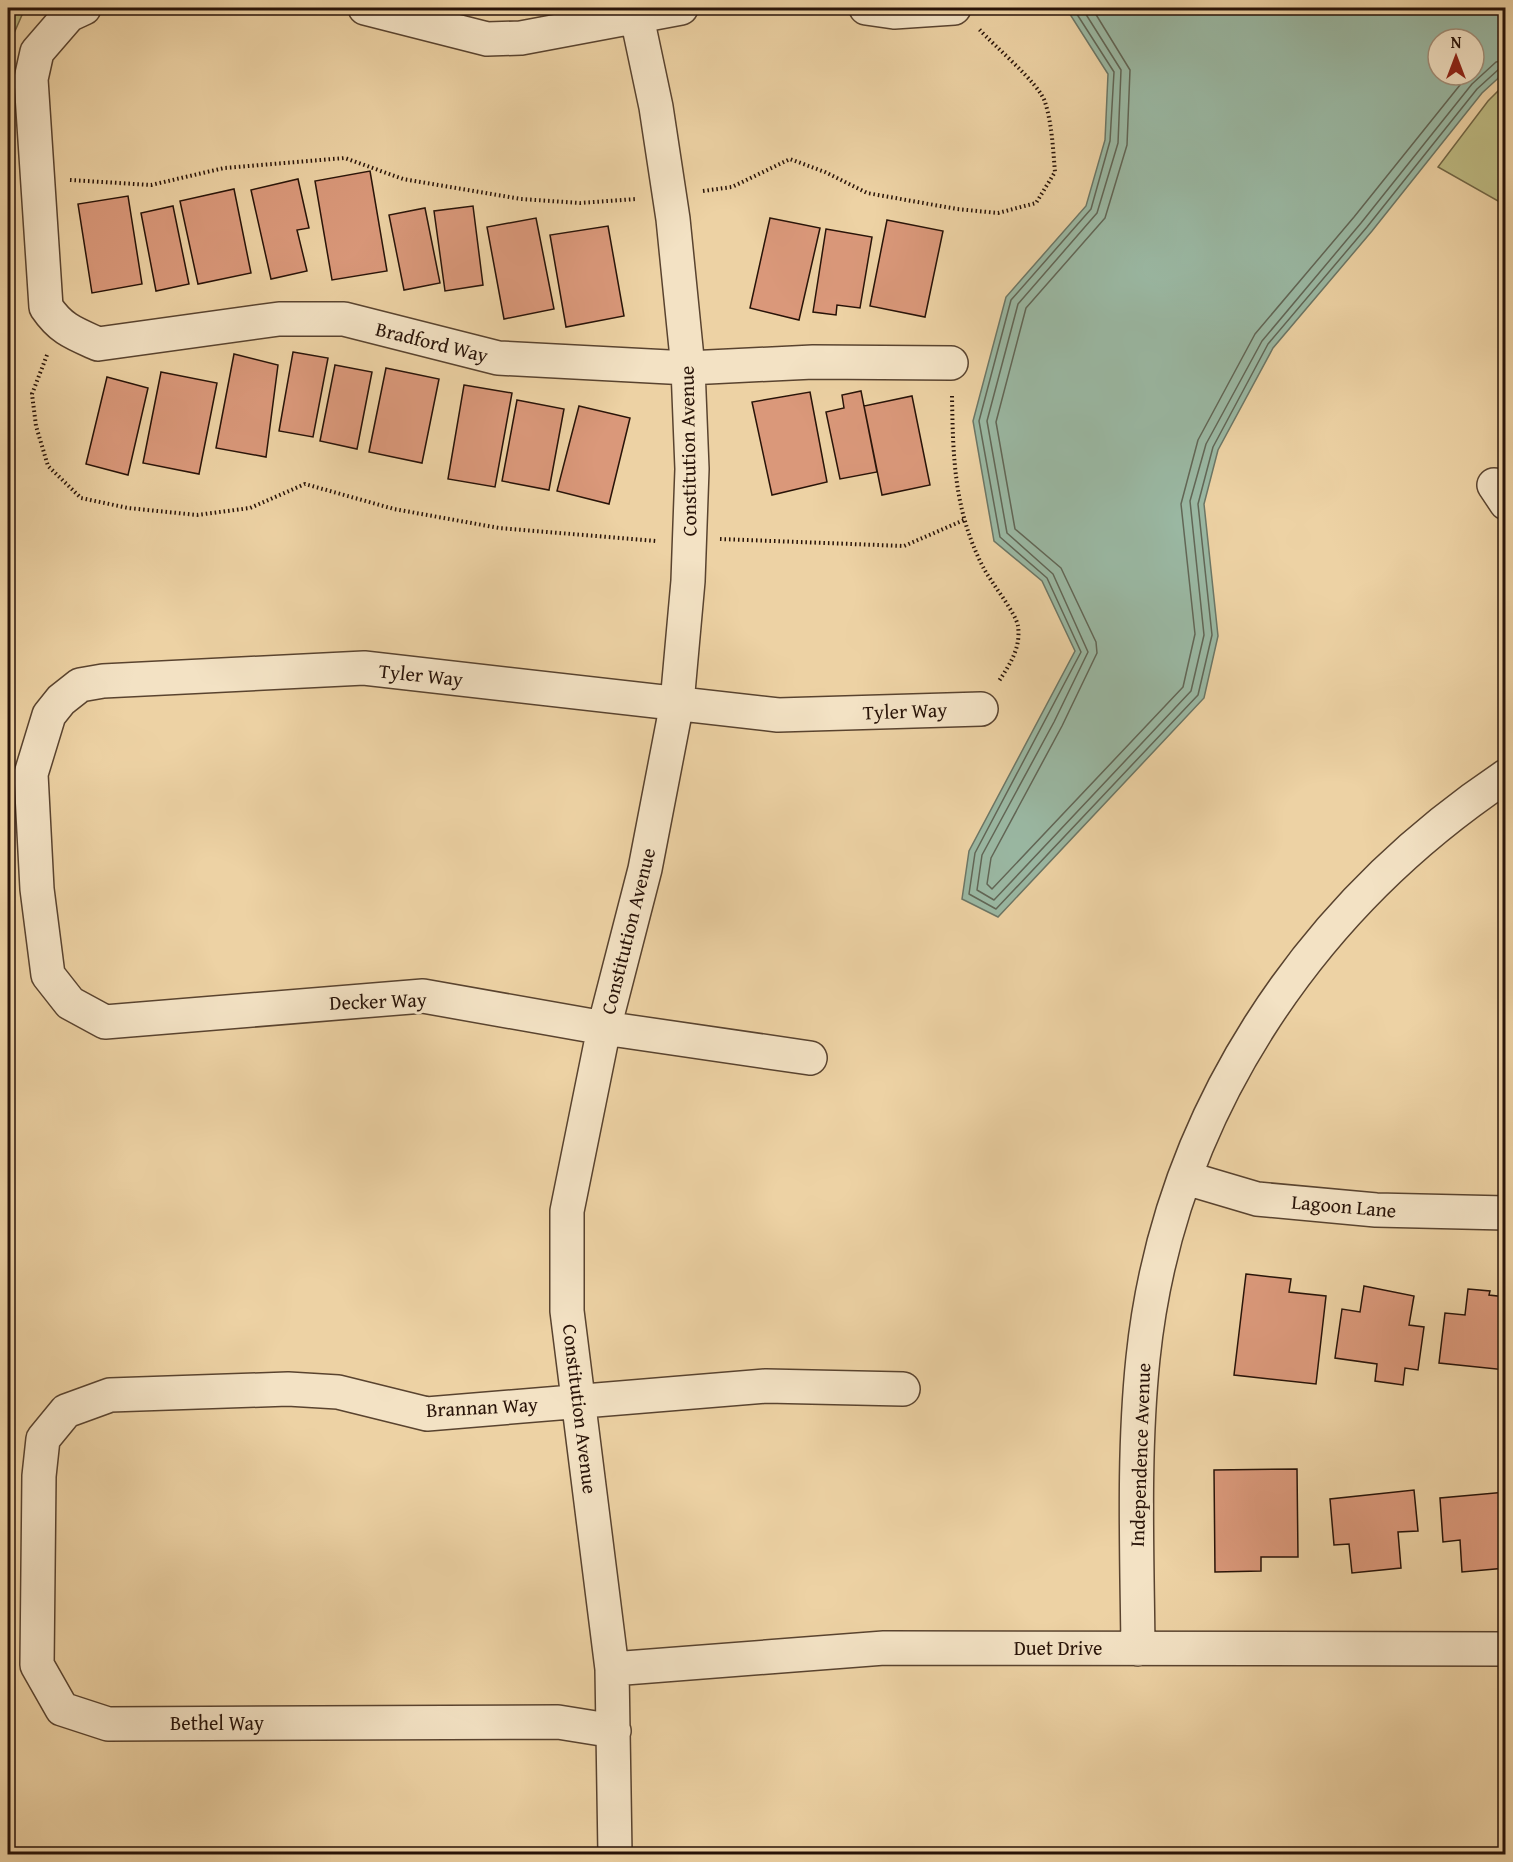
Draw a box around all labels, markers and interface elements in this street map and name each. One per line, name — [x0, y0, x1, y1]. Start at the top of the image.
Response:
north arrow — [1426, 27, 1486, 87]
text: N — [1451, 30, 1462, 54]
street label: Bradford Way — [373, 314, 491, 369]
street label: Constitution Avenue — [672, 365, 703, 537]
street label: Tyler Way — [378, 656, 465, 693]
street label: Tyler Way — [862, 695, 948, 726]
street label: Constitution Avenue — [593, 845, 662, 1017]
street label: Decker Way — [329, 984, 427, 1017]
street label: Lagoon Lane — [1290, 1186, 1398, 1225]
street label: Constitution Avenue — [556, 1322, 605, 1495]
street label: Independence Avenue — [1122, 1362, 1157, 1548]
street label: Brannan Way — [425, 1389, 539, 1424]
street label: Duet Drive — [1014, 1633, 1102, 1662]
street label: Bethel Way — [170, 1708, 264, 1737]

